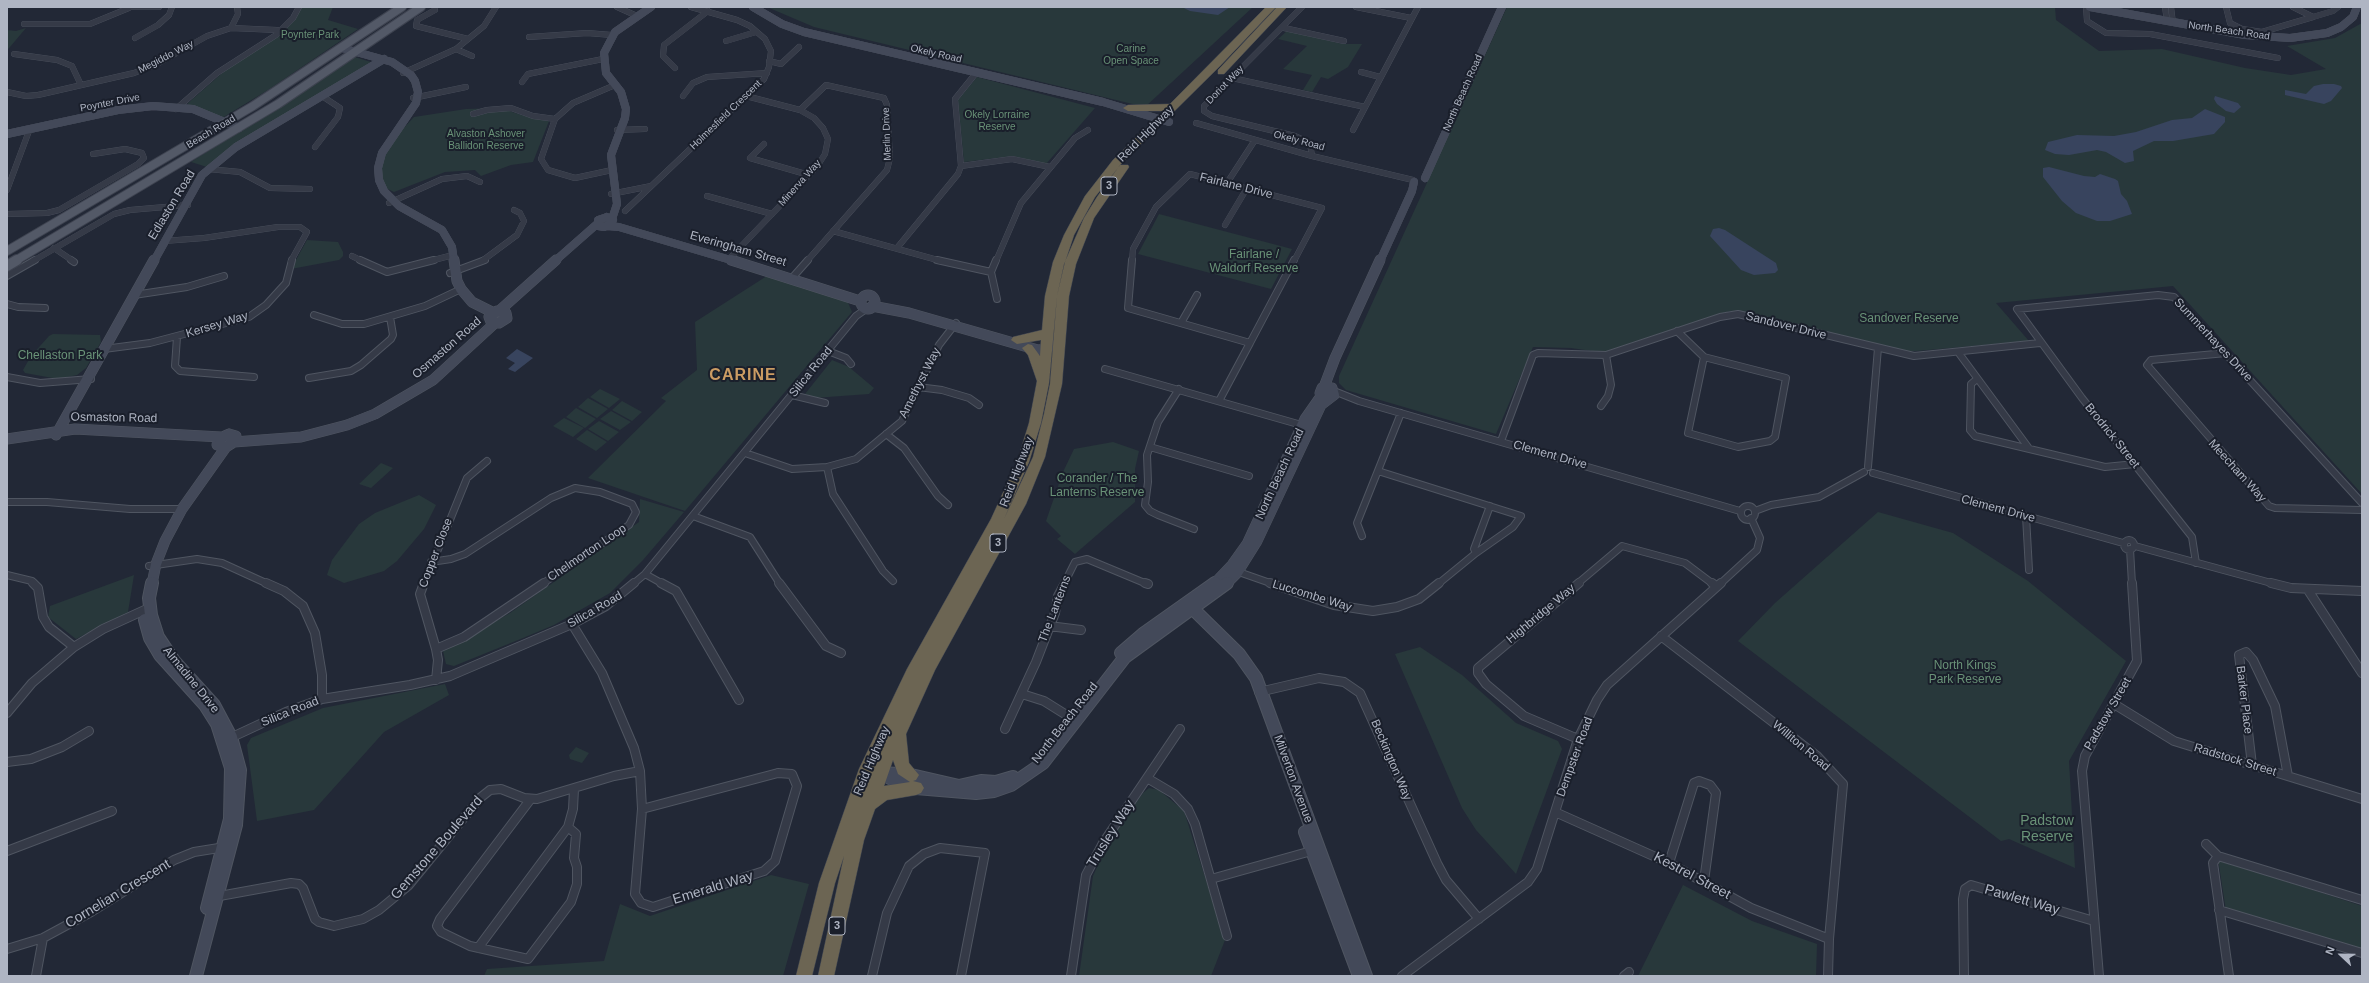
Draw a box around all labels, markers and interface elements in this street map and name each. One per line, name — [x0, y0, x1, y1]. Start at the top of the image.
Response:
street label: North Beach Road — [2187, 19, 2271, 43]
park label: Poynter Park — [281, 29, 339, 41]
street label: Megiddo Way — [136, 38, 196, 76]
street label: Okely Road — [909, 42, 963, 66]
park label: Carine Open Space — [1103, 43, 1159, 66]
street label: North Beach Road — [1441, 53, 1485, 133]
street label: Doriot Way — [1204, 63, 1246, 107]
street label: Holmesfield Crescent — [688, 78, 764, 152]
street label: Poynter Drive — [79, 91, 141, 115]
street label: Reid Highway — [1115, 103, 1177, 165]
street label: Merlin Drive — [880, 107, 894, 161]
park label: Okely Lorraine Reserve — [964, 109, 1030, 132]
street label: Beach Road — [184, 113, 238, 151]
park label: Alvaston Ashover Ballidon Reserve — [447, 128, 525, 152]
street label: Okely Road — [1272, 128, 1326, 154]
street label: Minerva Way — [776, 157, 824, 209]
street label: Edlaston Road — [146, 168, 198, 242]
street label: Fairlane Drive — [1198, 170, 1274, 202]
road number: 3 — [1101, 177, 1117, 195]
street label: Everingham Street — [688, 228, 788, 270]
park label: Fairlane / Waldorf Reserve — [1210, 248, 1298, 276]
street label: Summerhayes Drive — [2171, 295, 2255, 385]
street label: Kersey Way — [184, 309, 250, 341]
street label: Sandover Drive — [1744, 309, 1828, 343]
park label: Sandover Reserve — [1859, 312, 1959, 326]
street label: Osmaston Road — [410, 314, 484, 382]
street label: Silica Road — [786, 344, 836, 400]
street label: Amethyst Way — [896, 345, 944, 421]
park label: Chellaston Park — [18, 349, 102, 363]
district label: CARINE — [709, 366, 777, 386]
street label: Brodrick Street — [2081, 401, 2143, 471]
street label: Osmaston Road — [71, 410, 157, 426]
street label: North Beach Road — [1253, 426, 1307, 522]
street label: Reid Highway — [997, 435, 1037, 509]
street label: Meecham Way — [2205, 437, 2269, 505]
street label: Clement Drive — [1511, 438, 1589, 472]
park label: Corander / The Lanterns Reserve — [1050, 472, 1144, 500]
street label: Clement Drive — [1959, 492, 2037, 526]
street label: Copper Close — [416, 516, 456, 590]
street label: Chelmorton Loop — [545, 521, 629, 585]
road number: 3 — [990, 534, 1006, 552]
street label: The Lanterns — [1036, 573, 1074, 645]
street label: Luccombe Way — [1271, 577, 1353, 615]
street label: Highbridge Way — [1504, 581, 1578, 647]
street label: Silica Road — [565, 589, 625, 631]
street label: Almadine Drive — [160, 644, 222, 716]
park label: North Kings Park Reserve — [1929, 659, 2001, 687]
street label: Barker Place — [2233, 665, 2255, 735]
street label: Padstow Street — [2081, 675, 2135, 753]
street label: North Beach Road — [1029, 680, 1101, 766]
street label: Silica Road — [259, 694, 321, 730]
street label: Dempster Road — [1554, 715, 1596, 799]
street label: Beckington Way — [1368, 717, 1414, 803]
street label: Williton Road — [1769, 718, 1833, 774]
street label: Reid Highway — [851, 724, 893, 798]
street label: Milverton Avenue — [1270, 733, 1316, 825]
street label: Radstock Street — [2192, 741, 2278, 779]
street label: Gemstone Boulevard — [388, 793, 486, 903]
street label: Trusley Way — [1084, 797, 1138, 871]
park label: Padstow Reserve — [2020, 813, 2074, 846]
street label: Kestrel Street — [1651, 849, 1733, 903]
street label: Cornelian Crescent — [62, 856, 174, 932]
street label: Emerald Way — [671, 868, 755, 908]
street label: Pawlett Way — [1983, 881, 2061, 919]
road number: 3 — [829, 917, 845, 935]
north arrow — [2321, 935, 2361, 975]
text: N — [2323, 945, 2337, 956]

